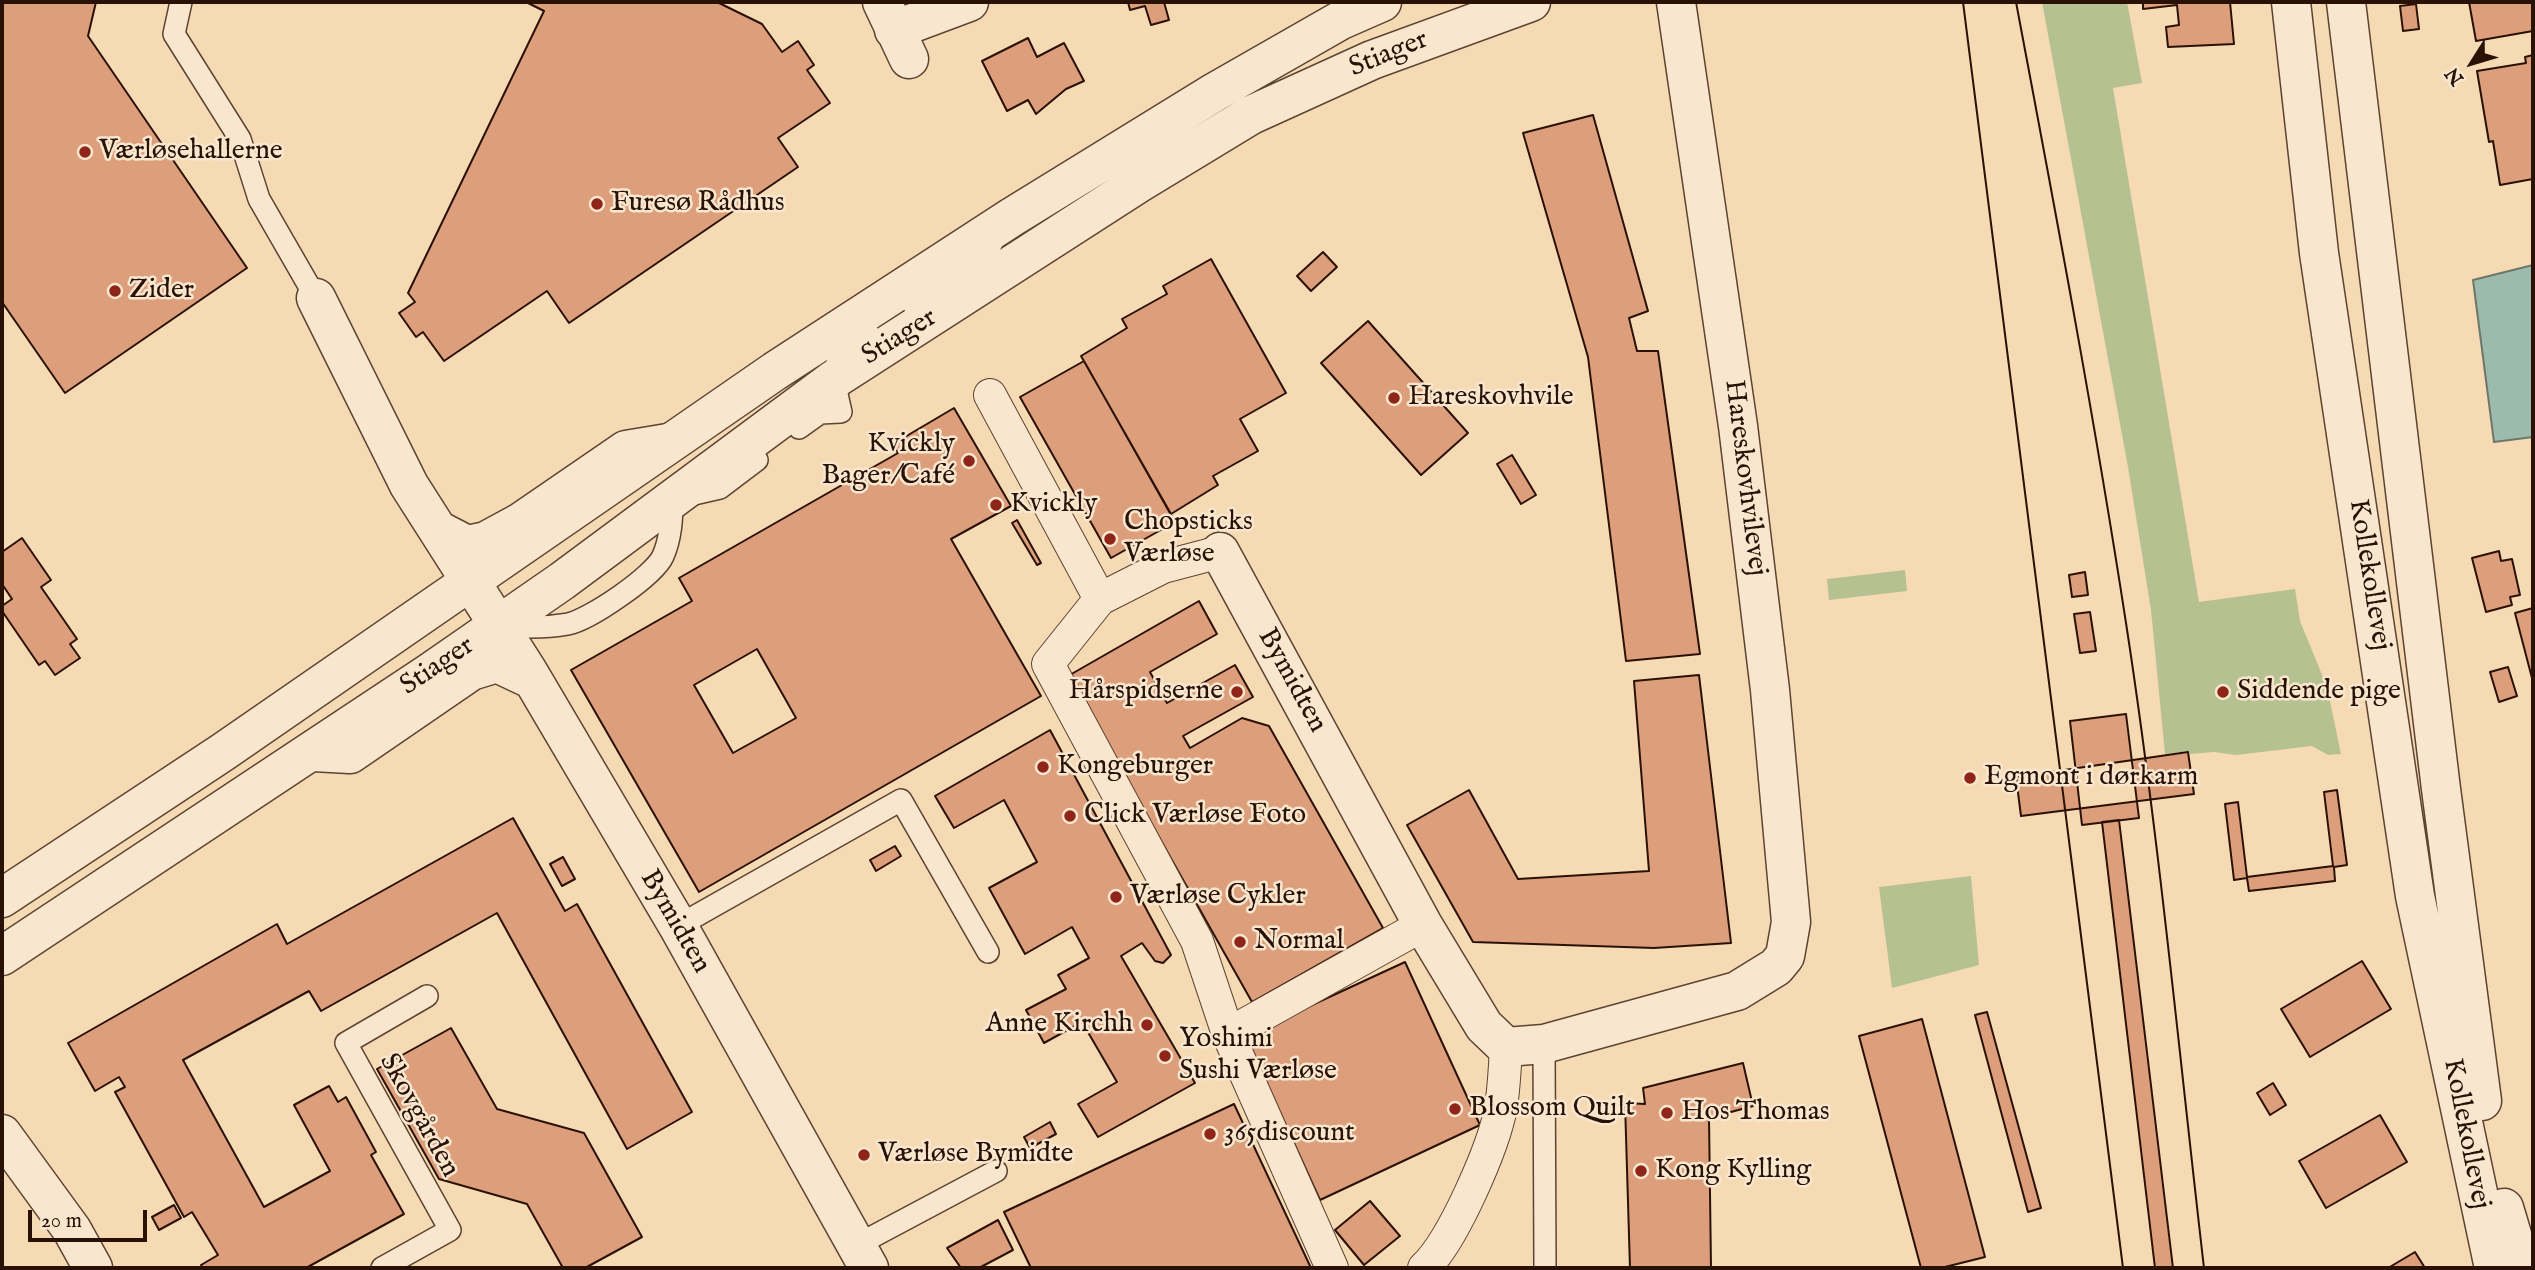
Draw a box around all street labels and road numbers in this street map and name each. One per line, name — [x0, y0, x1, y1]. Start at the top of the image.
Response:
street label: Stiager — [1345, 24, 1433, 86]
street label: Stiager — [856, 302, 944, 374]
street label: Hareskovhvilevej — [1715, 378, 1773, 578]
street label: Kollekollevej — [2339, 497, 2397, 653]
street label: Bymidten — [1249, 623, 1333, 739]
street label: Stiager — [395, 630, 481, 704]
street label: Bymidten — [631, 864, 717, 980]
street label: Skovgården — [370, 1048, 466, 1184]
street label: Kollekollevej — [2434, 1056, 2496, 1212]

